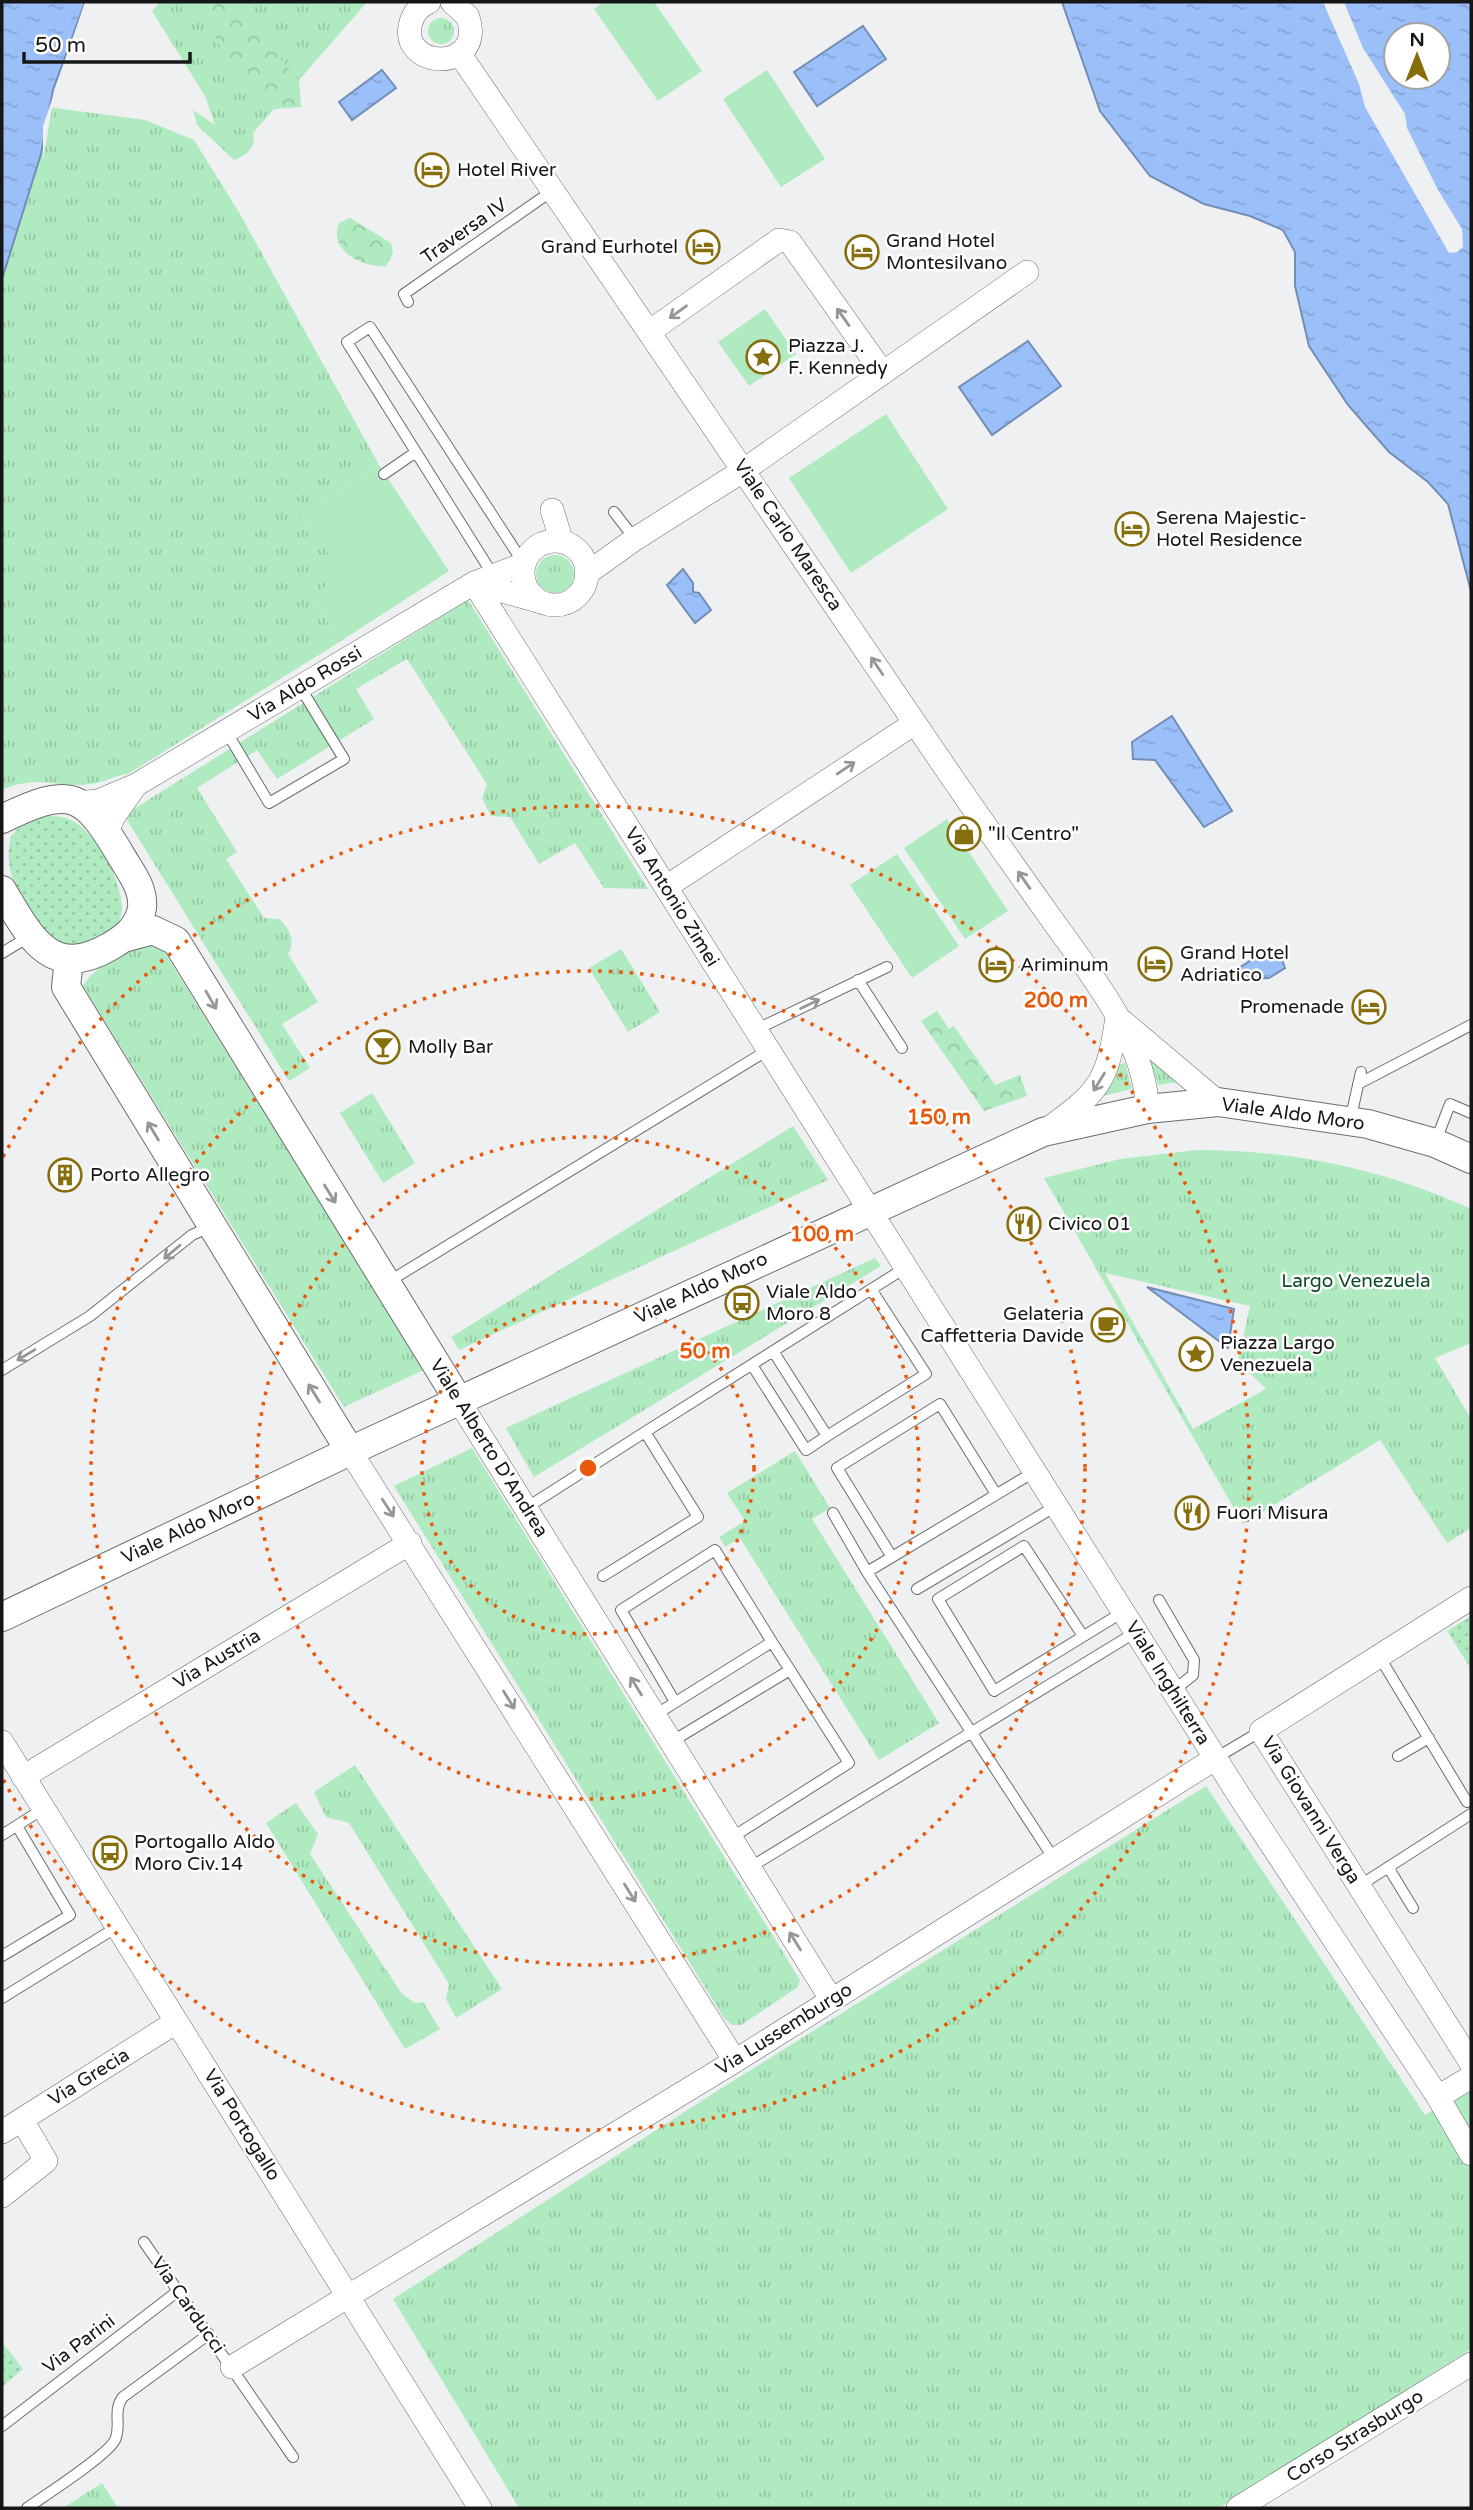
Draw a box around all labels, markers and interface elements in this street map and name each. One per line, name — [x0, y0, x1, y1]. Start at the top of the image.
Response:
scale bar — [24, 21, 191, 65]
north arrow — [1382, 21, 1452, 91]
text: N — [1409, 29, 1425, 51]
text: 50 m — [35, 33, 86, 58]
hotel icon: Hotel River — [413, 151, 451, 189]
place label: Hotel River — [457, 159, 557, 181]
street label: Traversa IV — [417, 193, 511, 269]
hotel icon: Grand Eurhotel — [684, 228, 722, 266]
place label: Grand Hotel Montesilvano — [886, 230, 1007, 274]
hotel icon: Grand Hotel Montesilvano — [843, 233, 881, 271]
place label: Grand Eurhotel — [541, 236, 678, 258]
one-way arrow — [669, 305, 688, 319]
one-way arrow — [836, 308, 850, 327]
place label: Piazza J. F. Kennedy — [788, 335, 888, 379]
place icon: Piazza J. F. Kennedy — [744, 338, 782, 376]
street label: Viale Carlo Maresca — [729, 455, 847, 615]
place label: Serena Majestic- Hotel Residence — [1156, 507, 1307, 551]
hotel icon: Serena Majestic- Hotel Residence — [1113, 510, 1151, 548]
street label: Via Aldo Rossi — [244, 641, 366, 727]
one-way arrow — [870, 657, 884, 676]
one-way arrow — [836, 761, 856, 775]
shop icon: "Il Centro" — [945, 815, 983, 853]
street label: Via Antonio Zimei — [620, 823, 724, 971]
place label: "Il Centro" — [988, 823, 1079, 845]
one-way arrow — [1017, 871, 1031, 890]
place label: Grand Hotel Adriatico — [1180, 942, 1289, 986]
hotel icon: Grand Hotel Adriatico — [1136, 945, 1174, 983]
hotel icon: Ariminum — [977, 946, 1015, 984]
place label: Ariminum — [1020, 954, 1109, 976]
text: 200 m — [1024, 988, 1088, 1013]
hotel icon: Promenade — [1350, 988, 1388, 1026]
one-way arrow — [204, 990, 218, 1010]
one-way arrow — [799, 996, 820, 1010]
place label: Promenade — [1240, 996, 1344, 1018]
bar icon: Molly Bar — [364, 1028, 402, 1066]
place label: Molly Bar — [408, 1036, 494, 1058]
one-way arrow — [1092, 1071, 1106, 1091]
street label: Viale Aldo Moro — [1220, 1093, 1366, 1135]
text: 150 m — [907, 1105, 971, 1130]
one-way arrow — [146, 1122, 160, 1142]
building icon: Porto Allegro — [46, 1156, 84, 1194]
place label: Porto Allegro — [90, 1164, 210, 1186]
one-way arrow — [323, 1183, 337, 1203]
restaurant icon: Civico 01 — [1005, 1205, 1043, 1243]
place label: Civico 01 — [1048, 1213, 1131, 1235]
text: 100 m — [790, 1222, 854, 1247]
one-way arrow — [163, 1244, 181, 1260]
street label: Viale Aldo Moro — [631, 1248, 771, 1328]
park label: Largo Venezuela — [1281, 1270, 1431, 1292]
place label: Viale Aldo Moro 8 — [766, 1281, 857, 1325]
bus stop icon: Viale Aldo Moro 8 — [723, 1284, 761, 1322]
place label: Gelateria Caffetteria Davide — [921, 1303, 1084, 1347]
cafe icon: Gelateria Caffetteria Davide — [1089, 1306, 1127, 1344]
place label: Piazza Largo Venezuela — [1220, 1332, 1335, 1376]
place icon: Piazza Largo Venezuela — [1177, 1335, 1215, 1373]
text: 50 m — [679, 1339, 731, 1364]
one-way arrow — [17, 1349, 37, 1363]
street label: Viale Alberto D'Andrea — [425, 1355, 553, 1541]
one-way arrow — [307, 1383, 321, 1403]
centre of rings — [576, 1456, 600, 1480]
street label: Viale Aldo Moro — [118, 1488, 258, 1568]
restaurant icon: Fuori Misura — [1173, 1494, 1211, 1532]
one-way arrow — [381, 1497, 395, 1517]
place label: Fuori Misura — [1216, 1502, 1329, 1524]
street label: Viale Inghilterra — [1121, 1617, 1215, 1749]
street label: Via Austria — [169, 1624, 265, 1694]
one-way arrow — [629, 1676, 643, 1696]
one-way arrow — [502, 1690, 516, 1710]
street label: Via Giovanni Verga — [1257, 1732, 1365, 1888]
place label: Portogallo Aldo Moro Civ.14 — [134, 1831, 275, 1875]
bus stop icon: Portogallo Aldo Moro Civ.14 — [91, 1834, 129, 1872]
one-way arrow — [622, 1883, 637, 1902]
one-way arrow — [788, 1932, 802, 1952]
street label: Via Lussemburgo — [712, 1978, 856, 2080]
street label: Via Grecia — [45, 2044, 133, 2110]
street label: Via Portogallo — [199, 2065, 285, 2185]
street label: Via Carducci — [147, 2253, 229, 2357]
street label: Via Parini — [39, 2310, 119, 2378]
street label: Corso Strasburgo — [1283, 2385, 1427, 2487]

